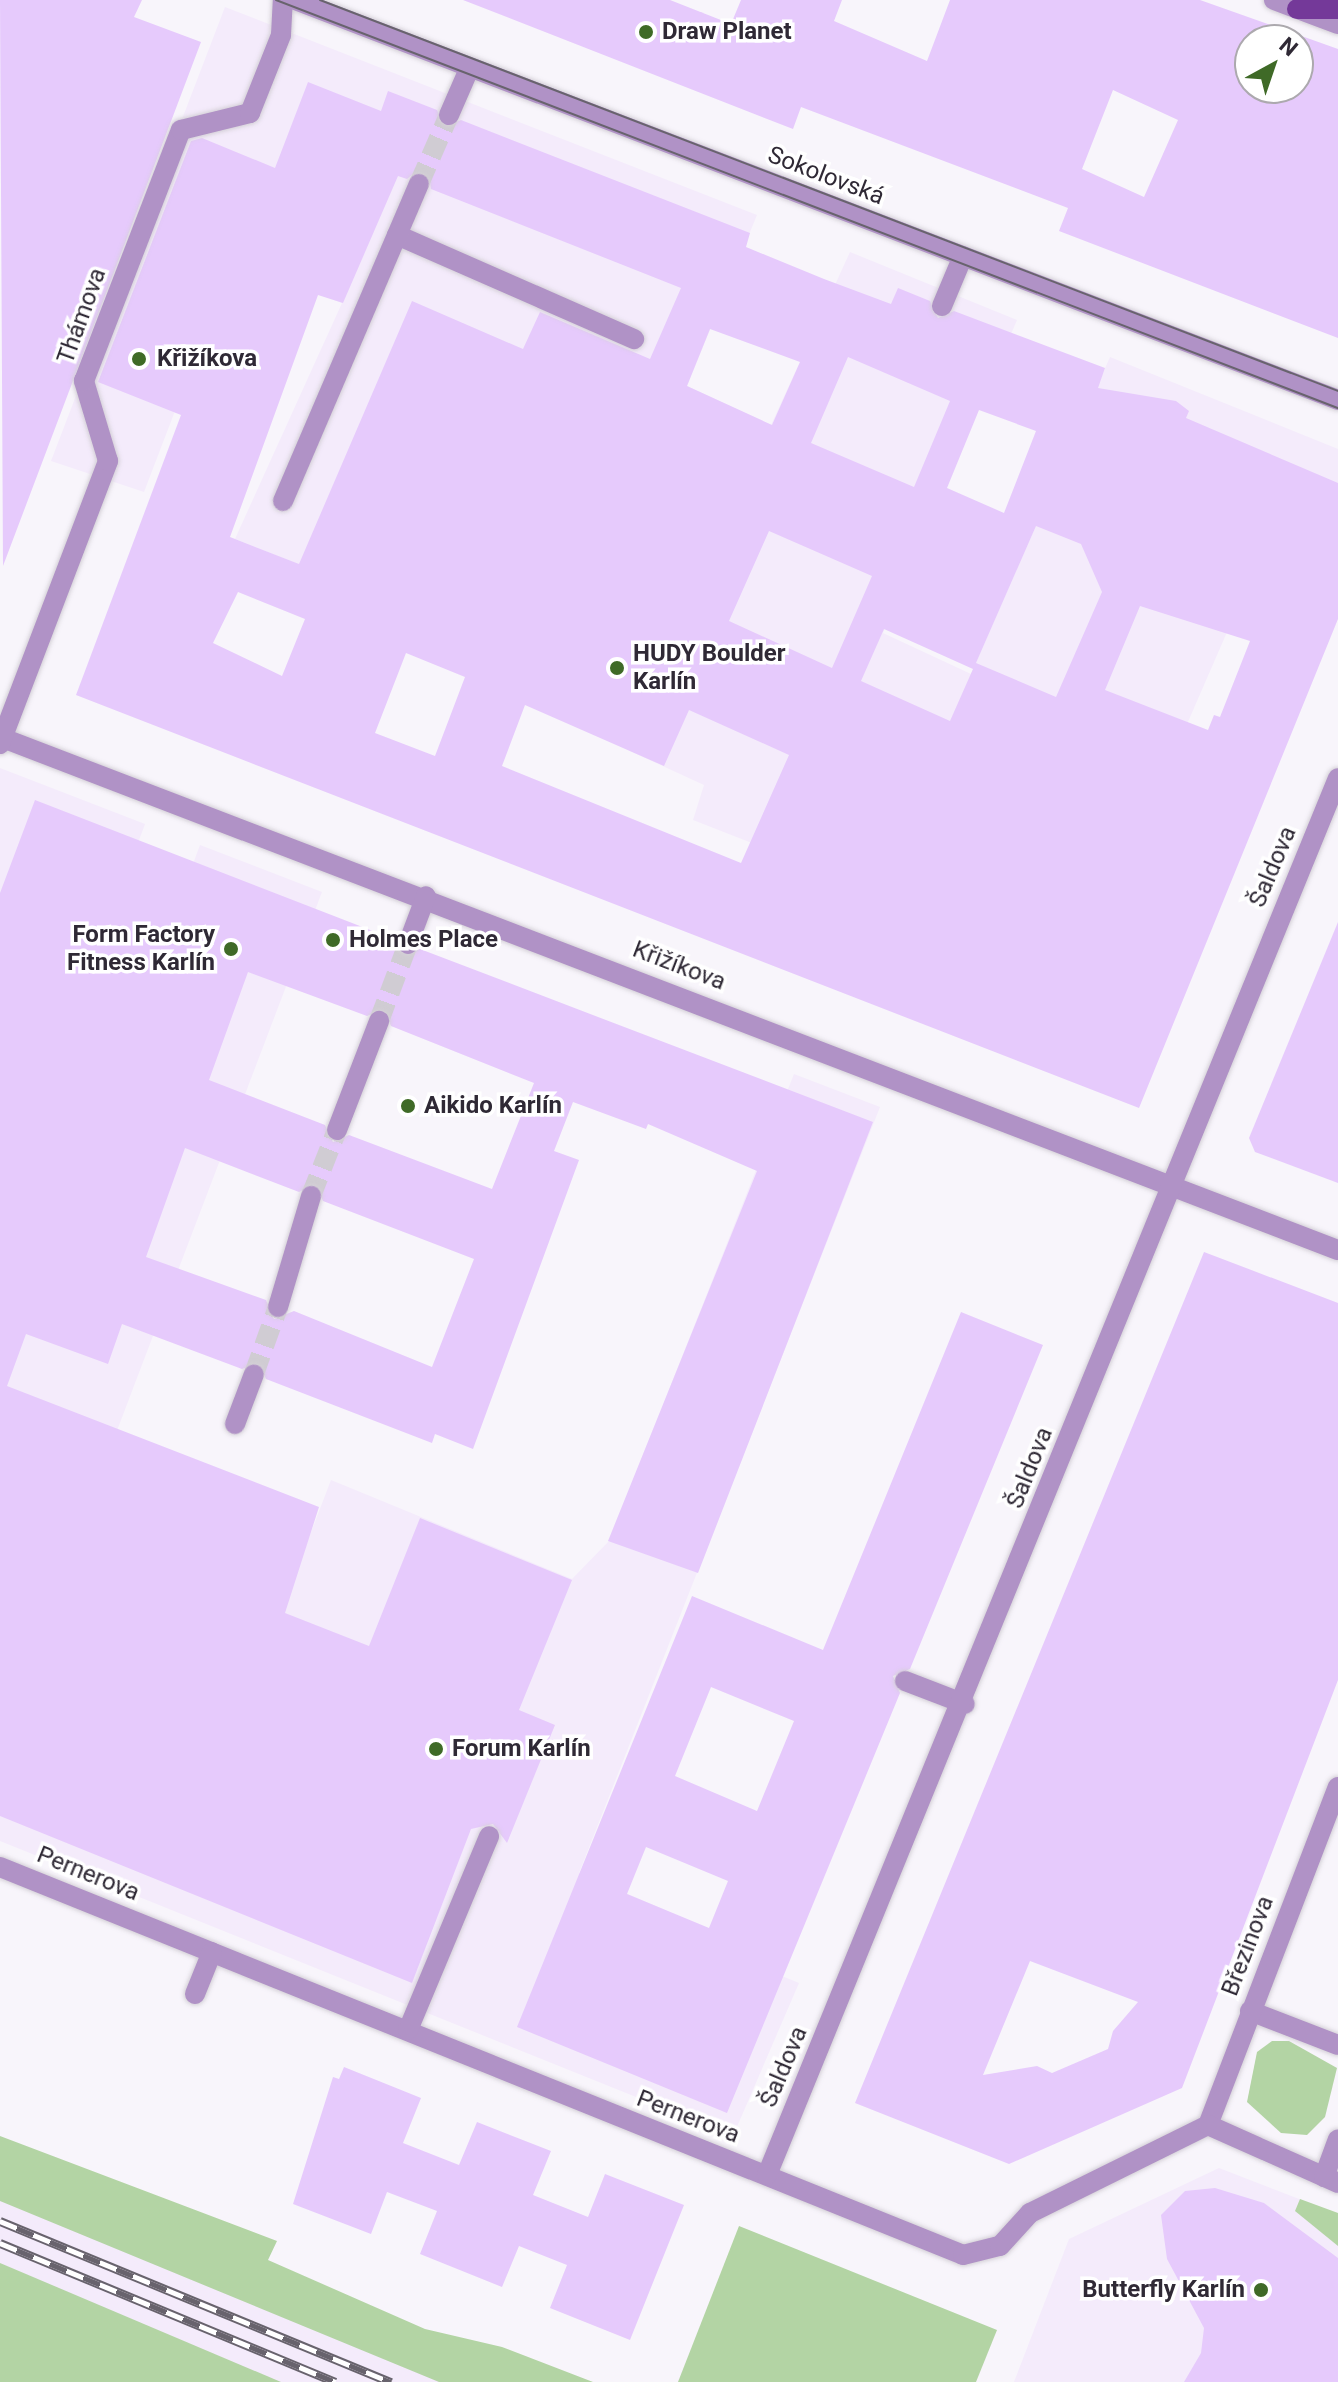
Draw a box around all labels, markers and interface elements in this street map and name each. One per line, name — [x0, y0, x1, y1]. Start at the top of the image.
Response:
place label: Draw Planet — [662, 18, 792, 46]
marker: Draw Planet — [637, 23, 655, 41]
north arrow — [1234, 24, 1314, 104]
text: N — [1274, 32, 1302, 61]
street label: Sokolovská — [764, 141, 888, 211]
street label: Thámova — [51, 264, 113, 368]
place label: Křižíkova — [157, 345, 257, 373]
marker: Křižíkova — [128, 348, 150, 370]
place label: HUDY Boulder Karlín — [633, 640, 786, 696]
marker: HUDY Boulder Karlín — [608, 659, 626, 677]
street label: Šaldova — [1243, 822, 1303, 912]
place label: Form Factory Fitness Karlín — [67, 921, 215, 977]
place label: Holmes Place — [349, 926, 498, 954]
marker: Holmes Place — [324, 931, 342, 949]
street label: Křižíkova — [629, 935, 729, 997]
marker: Form Factory Fitness Karlín — [222, 940, 240, 958]
place label: Aikido Karlín — [424, 1092, 562, 1120]
marker: Aikido Karlín — [399, 1097, 417, 1115]
street label: Šaldova — [1001, 1423, 1059, 1513]
place label: Forum Karlín — [452, 1735, 591, 1763]
marker: Forum Karlín — [427, 1740, 445, 1758]
street label: Pernerova — [33, 1840, 143, 1908]
street label: Březinova — [1216, 1892, 1280, 2000]
street label: Šaldova — [754, 2022, 814, 2112]
street label: Pernerova — [633, 2084, 743, 2150]
place label: Butterfly Karlín — [1082, 2276, 1245, 2304]
marker: Butterfly Karlín — [1252, 2281, 1270, 2299]

